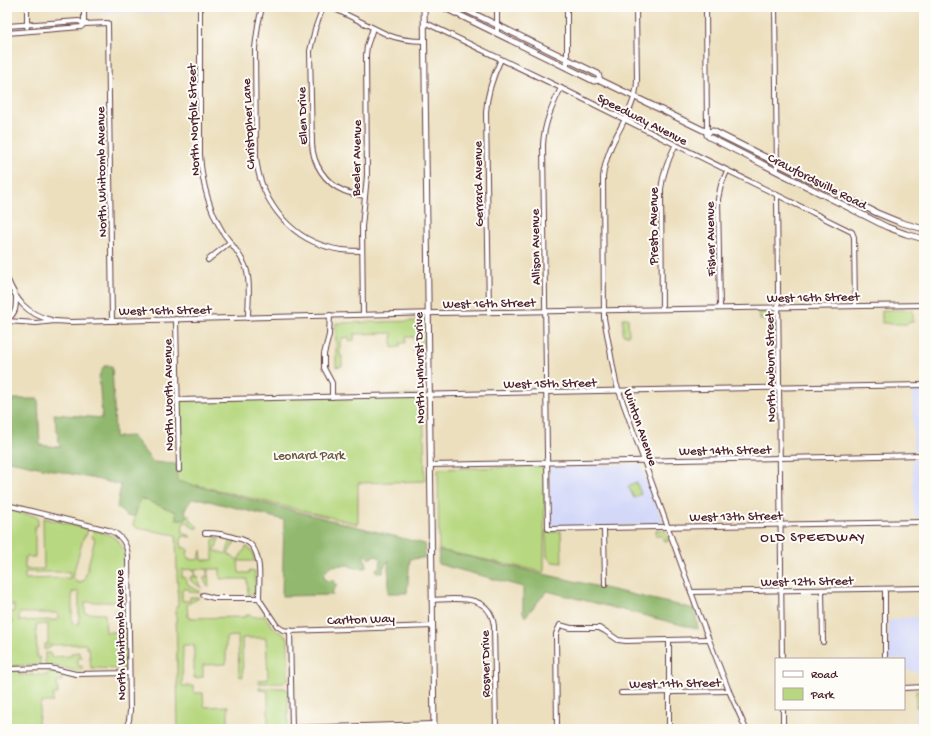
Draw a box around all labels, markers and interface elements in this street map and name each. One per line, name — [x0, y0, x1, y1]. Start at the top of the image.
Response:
street label: North Norfolk Street — [185, 62, 204, 176]
street label: Christopher Lane — [240, 78, 259, 170]
street label: Ellen Drive — [295, 86, 312, 145]
street label: Speedway Avenue — [594, 91, 690, 150]
street label: North Whitcomb Avenue — [94, 106, 111, 237]
street label: Beeler Avenue — [349, 119, 366, 197]
street label: Gerrard Avenue — [471, 141, 488, 227]
street label: Crawfordsville Road — [765, 151, 870, 214]
street label: Presto Avenue — [647, 187, 662, 266]
street label: Fisher Avenue — [703, 201, 720, 277]
street label: Allison Avenue — [528, 208, 545, 285]
street label: West 16th Street — [767, 290, 861, 307]
street label: West 16th Street — [443, 296, 537, 313]
street label: West 16th Street — [119, 303, 213, 320]
street label: North Auburn Street — [763, 310, 780, 422]
street label: North Lynhurst Drive — [412, 312, 429, 424]
street label: North Worth Avenue — [161, 339, 178, 451]
street label: West 15th Street — [503, 376, 598, 393]
street label: Winton Avenue — [619, 387, 660, 469]
street label: West 14th Street — [679, 443, 773, 460]
park label: Leonard Park — [273, 449, 346, 464]
street label: West 13th Street — [689, 509, 784, 526]
district label: OLD SPEEDWAY — [760, 530, 866, 547]
street label: North Whitcomb Avenue — [113, 569, 130, 700]
street label: West 12th Street — [761, 574, 855, 591]
street label: Carlton Way — [327, 612, 396, 629]
street label: Rosner Drive — [478, 630, 495, 698]
legend — [775, 658, 905, 710]
text: Road — [811, 669, 838, 683]
street label: West 11th Street — [629, 676, 723, 693]
text: Park — [810, 689, 836, 703]

